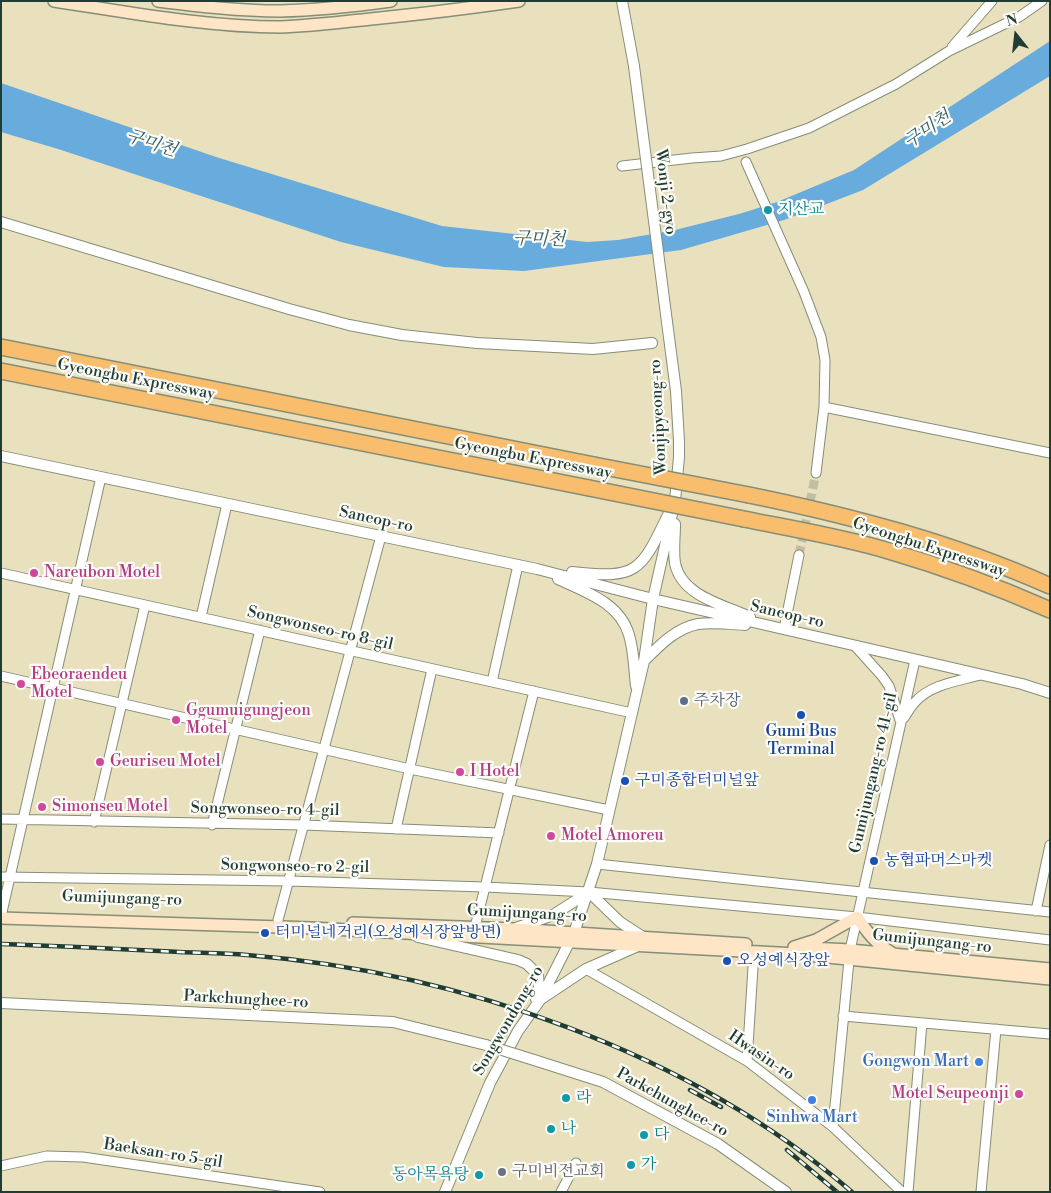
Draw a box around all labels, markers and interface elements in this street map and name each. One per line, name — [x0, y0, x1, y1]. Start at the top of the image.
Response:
north arrow — [991, 10, 1041, 60]
text: N — [1004, 10, 1020, 31]
water label: 구미천 — [900, 106, 956, 154]
water label: 구미천 — [123, 126, 179, 162]
street label: Wonji 2-gyo — [650, 148, 680, 236]
place label: 지산교 — [778, 200, 824, 220]
marker: 지산교 — [762, 204, 774, 216]
water label: 구미천 — [513, 228, 565, 252]
street label: Gyeongbu Expressway — [56, 355, 216, 405]
street label: Wonjipyeong-ro — [646, 359, 672, 475]
street label: Gyeongbu Expressway — [453, 434, 613, 484]
street label: Saneop-ro — [337, 503, 415, 537]
street label: Gyeongbu Expressway — [850, 514, 1008, 582]
place label: Nareubon Motel — [44, 563, 160, 583]
marker: Nareubon Motel — [28, 567, 40, 579]
street label: Saneop-ro — [748, 597, 826, 633]
street label: Songwonseo-ro 8-gil — [245, 603, 395, 655]
place label: Ebeoraendeu Motel — [31, 665, 127, 703]
marker: Ebeoraendeu Motel — [15, 678, 27, 690]
place label: 주차장 — [694, 691, 740, 711]
street label: Gumijungang-ro 41-gil — [846, 691, 902, 855]
marker: 주차장 — [678, 695, 690, 707]
place label: Ggumuigungjeon Motel — [186, 701, 311, 739]
marker: Gumi Bus Terminal — [795, 709, 807, 721]
marker: Ggumuigungjeon Motel — [170, 714, 182, 726]
place label: Gumi Bus Terminal — [766, 722, 836, 760]
place label: Geuriseu Motel — [110, 752, 220, 772]
marker: Geuriseu Motel — [94, 756, 106, 768]
place label: I Hotel — [470, 762, 519, 782]
marker: I Hotel — [454, 766, 466, 778]
place label: 구미종합터미널앞 — [635, 771, 759, 791]
marker: 구미종합터미널앞 — [619, 775, 631, 787]
place label: Simonseu Motel — [52, 797, 168, 817]
street label: Songwonseo-ro 4-gil — [190, 799, 340, 821]
marker: Simonseu Motel — [36, 801, 48, 813]
place label: Motel Amoreu — [561, 826, 664, 846]
marker: Motel Amoreu — [545, 830, 557, 842]
place label: 농협파머스마켓 — [884, 851, 992, 871]
marker: 농협파머스마켓 — [868, 855, 880, 867]
street label: Songwonseo-ro 2-gil — [221, 856, 369, 878]
street label: Gumijungang-ro — [62, 887, 182, 911]
street label: Gumijungang-ro — [467, 901, 587, 927]
place label: 터미널네거리(오성예식장앞방면) — [275, 923, 501, 943]
street label: Gumijungang-ro — [871, 926, 993, 958]
marker: 터미널네거리(오성예식장앞방면) — [259, 927, 271, 939]
place label: 오성예식장앞 — [737, 951, 830, 971]
marker: 오성예식장앞 — [721, 955, 733, 967]
street label: Songwondong-ro — [470, 963, 548, 1079]
street label: Parkchunghee-ro — [183, 987, 309, 1013]
street label: Hwasin-ro — [724, 1027, 798, 1085]
place label: Gongwon Mart — [862, 1052, 969, 1072]
marker: Gongwon Mart — [973, 1056, 985, 1068]
street label: Parkchunghee-ro — [613, 1064, 731, 1142]
place label: Motel Seupeonji — [892, 1084, 1009, 1104]
place label: 라 — [576, 1088, 591, 1108]
marker: Motel Seupeonji — [1013, 1088, 1025, 1100]
marker: 라 — [560, 1092, 572, 1104]
marker: Sinhwa Mart — [806, 1094, 818, 1106]
place label: Sinhwa Mart — [766, 1108, 858, 1128]
place label: 나 — [561, 1119, 576, 1139]
marker: 나 — [545, 1123, 557, 1135]
place label: 다 — [654, 1125, 669, 1145]
marker: 다 — [638, 1129, 650, 1141]
street label: Baeksan-ro 5-gil — [102, 1135, 224, 1173]
place label: 가 — [641, 1155, 656, 1175]
marker: 가 — [625, 1159, 637, 1171]
place label: 구미비전교회 — [512, 1162, 605, 1182]
place label: 동아목욕탕 — [392, 1165, 469, 1185]
marker: 구미비전교회 — [496, 1166, 508, 1178]
marker: 동아목욕탕 — [473, 1169, 485, 1181]

